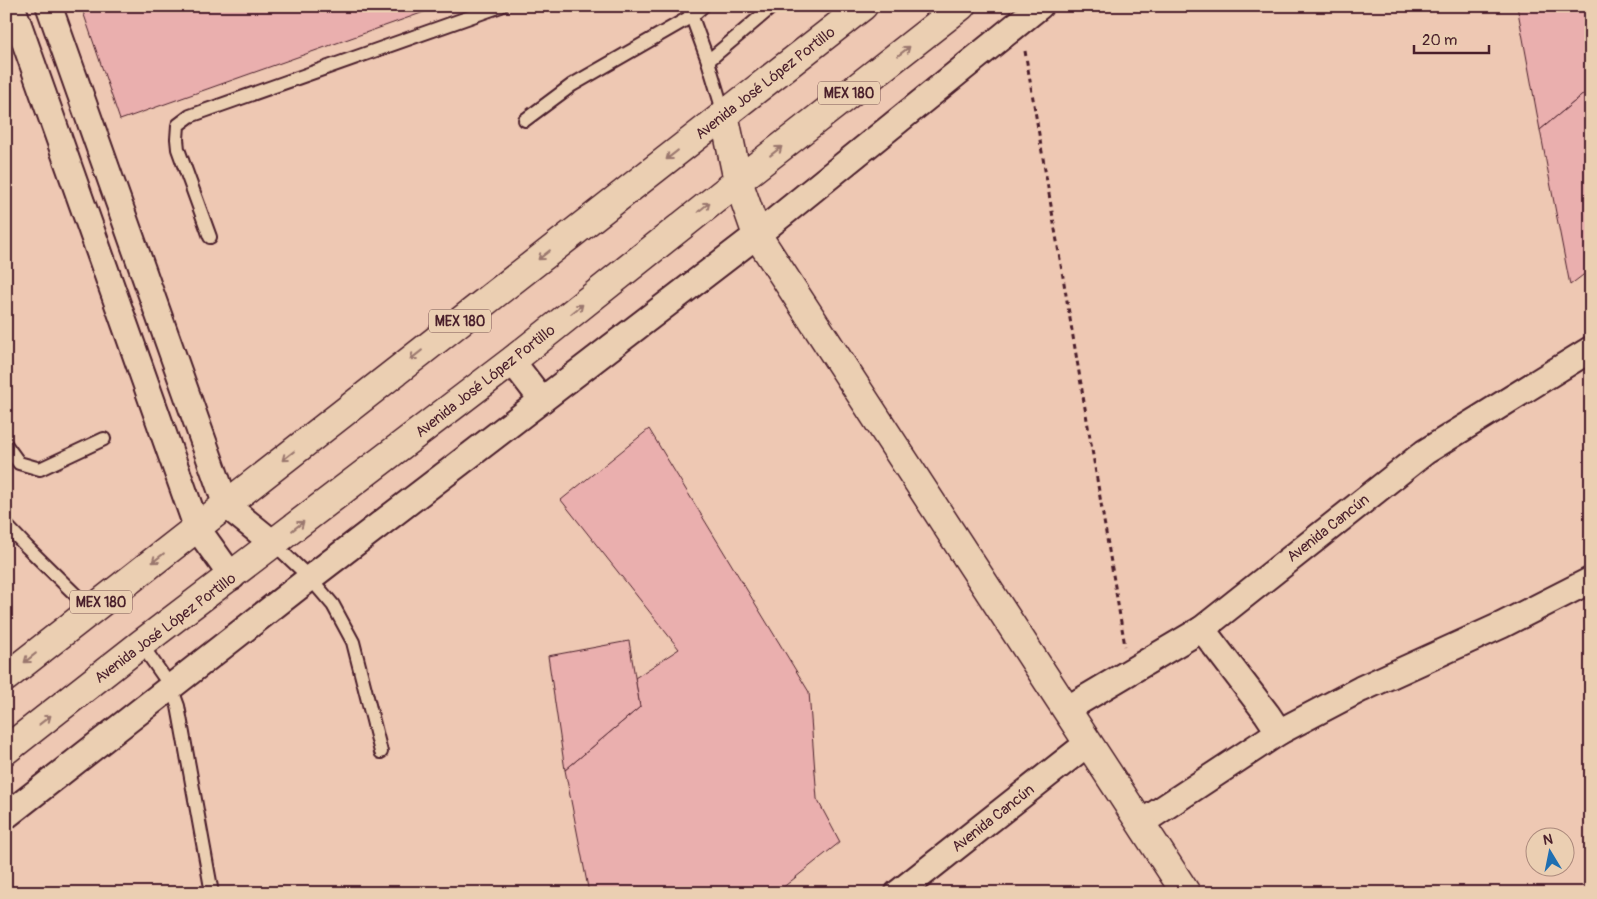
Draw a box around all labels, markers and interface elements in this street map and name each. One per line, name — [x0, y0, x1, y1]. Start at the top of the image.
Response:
scale bar — [1414, 22, 1490, 54]
street label: Avenida José López Portillo — [692, 23, 839, 144]
text: 20 m — [1422, 31, 1457, 50]
one-way arrow — [897, 45, 910, 56]
road number: MEX 180 — [818, 82, 880, 105]
one-way arrow — [769, 145, 782, 156]
one-way arrow — [666, 150, 679, 161]
one-way arrow — [697, 202, 710, 213]
one-way arrow — [538, 250, 551, 261]
one-way arrow — [570, 303, 583, 314]
road number: MEX 180 — [429, 310, 491, 332]
street label: Avenida José López Portillo — [412, 321, 559, 442]
one-way arrow — [410, 350, 423, 361]
one-way arrow — [282, 450, 295, 461]
street label: Avenida Cancún — [1283, 490, 1373, 567]
one-way arrow — [291, 520, 304, 531]
one-way arrow — [151, 553, 165, 563]
street label: Avenida José López Portillo — [91, 569, 240, 688]
road number: MEX 180 — [70, 590, 132, 614]
one-way arrow — [24, 653, 37, 664]
one-way arrow — [38, 715, 51, 726]
street label: Avenida Cancún — [948, 780, 1038, 857]
north arrow — [1524, 826, 1574, 876]
text: N — [1542, 830, 1554, 849]

